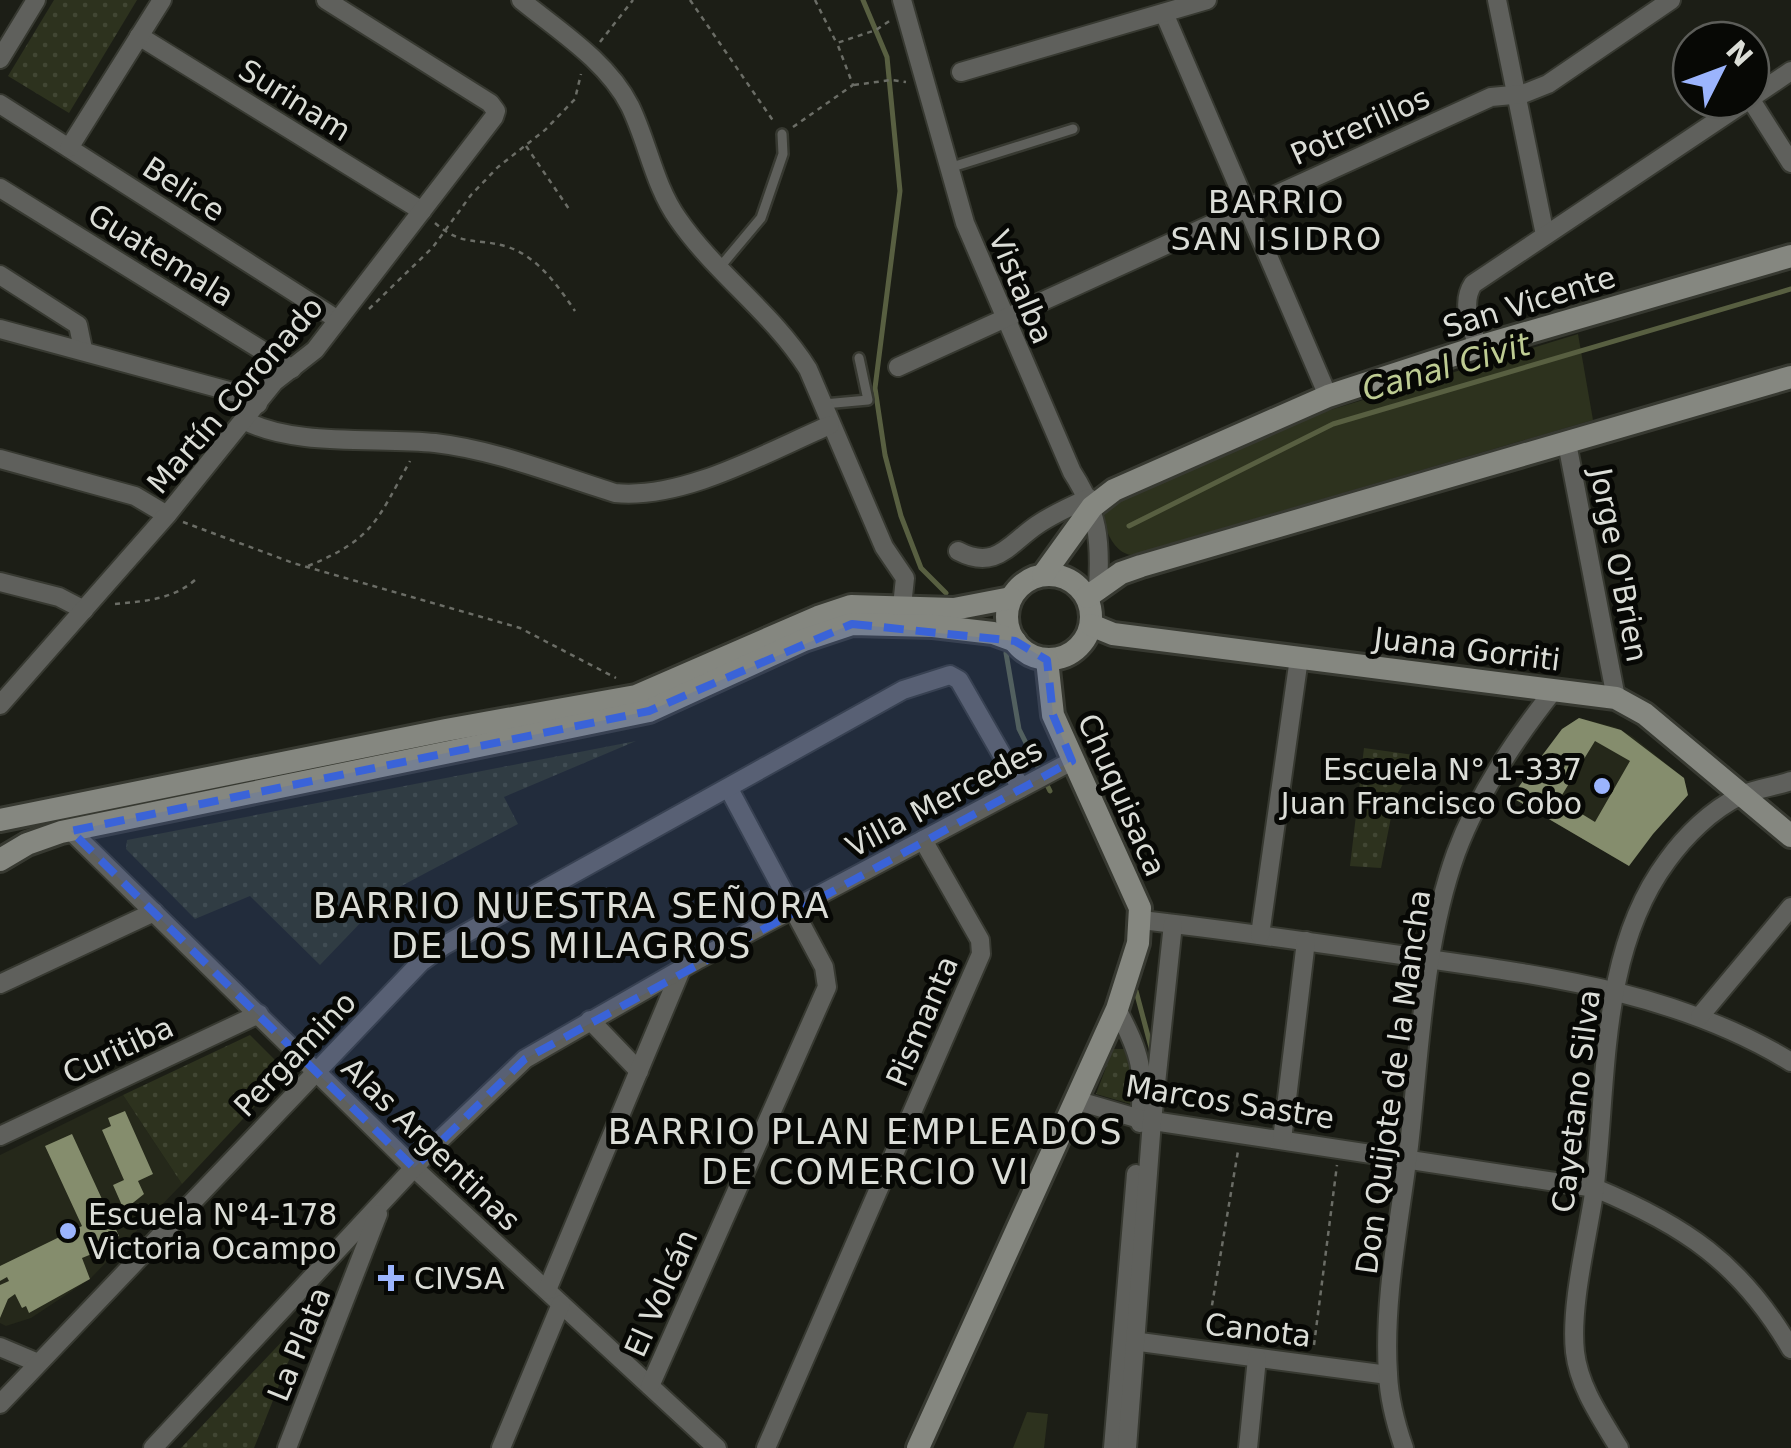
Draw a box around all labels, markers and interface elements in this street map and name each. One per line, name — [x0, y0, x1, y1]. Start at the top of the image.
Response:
north arrow — [1671, 20, 1771, 120]
text: N — [1719, 34, 1759, 73]
street label: Surinam — [233, 52, 357, 148]
street label: Potrerillos — [1285, 80, 1435, 172]
street label: Belice — [136, 150, 232, 228]
district label: BARRIO SAN ISIDRO — [1170, 183, 1384, 258]
street label: Guatemala — [82, 196, 240, 314]
street label: Vistalba — [981, 225, 1061, 349]
street label: San Vicente — [1439, 259, 1619, 345]
street label: Martín Coronado — [140, 289, 330, 501]
water label: Canal Civit — [1358, 325, 1536, 409]
street label: Jorge O'Brien — [1583, 463, 1655, 665]
street label: Juana Gorriti — [1370, 620, 1562, 678]
street label: Chuquisaca — [1071, 708, 1173, 882]
street label: Villa Mercedes — [840, 732, 1048, 864]
place label: Escuela N° 1-337 Juan Francisco Cobo — [1279, 752, 1582, 821]
marker: Escuela N° 1-337 Juan Francisco Cobo — [1591, 775, 1613, 797]
district label: BARRIO NUESTRA SEÑORA DE LOS MILAGROS — [313, 885, 831, 966]
street label: Don Quijote de la Mancha — [1349, 888, 1437, 1276]
street label: Pismanta — [879, 951, 965, 1091]
street label: Pergamino — [227, 984, 363, 1124]
street label: Cayetano Silva — [1545, 987, 1607, 1215]
street label: Curitiba — [57, 1009, 179, 1091]
street label: Alas Argentinas — [335, 1050, 527, 1238]
street label: Marcos Sastre — [1123, 1068, 1337, 1136]
district label: BARRIO PLAN EMPLEADOS DE COMERCIO VI — [608, 1112, 1124, 1192]
place label: Escuela N°4-178 Victoria Ocampo — [88, 1197, 337, 1266]
marker: Escuela N°4-178 Victoria Ocampo — [57, 1220, 79, 1242]
street label: El Volcán — [617, 1224, 705, 1362]
place label: CIVSA — [414, 1261, 505, 1296]
marker: CIVSA — [378, 1265, 404, 1291]
street label: La Plata — [260, 1282, 338, 1406]
street label: Canota — [1203, 1306, 1313, 1354]

